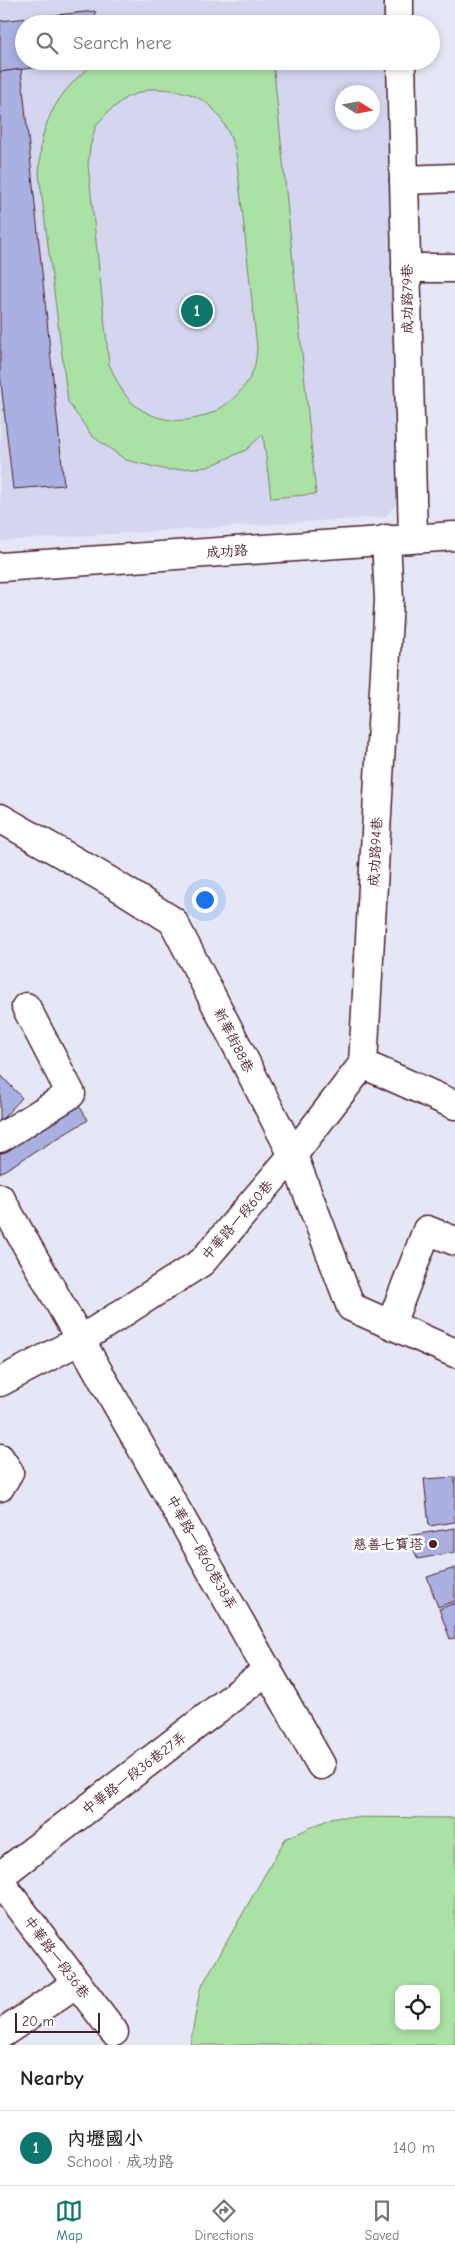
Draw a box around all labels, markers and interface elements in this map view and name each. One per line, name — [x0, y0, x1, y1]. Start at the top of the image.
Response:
search box — [15, 15, 440, 70]
icon: search — [33, 29, 61, 57]
text: Search here — [73, 32, 172, 54]
north arrow — [335, 85, 380, 130]
street label: 成功路79巷 — [398, 263, 417, 334]
pin: 1 — [181, 292, 213, 330]
street label: 成功路 — [205, 542, 249, 561]
street label: 成功路94巷 — [365, 816, 386, 888]
your location — [192, 887, 218, 913]
street label: 新華街88巷 — [210, 1005, 258, 1076]
street label: 中華路一段60巷 — [198, 1176, 277, 1264]
street label: 中華路一段60巷38弄 — [163, 1492, 240, 1613]
place label: 慈善七寶塔 — [353, 1536, 423, 1553]
marker: 慈善七寶塔 — [427, 1538, 439, 1550]
street label: 中華路一段36巷27弄 — [79, 1729, 190, 1818]
street label: 中華路一段36巷 — [20, 1913, 94, 2003]
map controls — [395, 1985, 440, 2030]
button: locate — [395, 1985, 440, 2030]
scale bar — [15, 2010, 100, 2033]
text: 20 m — [22, 2013, 54, 2030]
text: Nearby — [20, 2066, 84, 2090]
text: 內壢國小 — [67, 2128, 143, 2150]
text: 1 — [33, 2139, 39, 2157]
text: 140 m — [393, 2139, 435, 2157]
text: School · 成功路 — [67, 2153, 174, 2171]
tab: Map — [55, 2197, 83, 2244]
tab: Directions — [194, 2197, 254, 2244]
tab: Saved — [365, 2197, 400, 2244]

